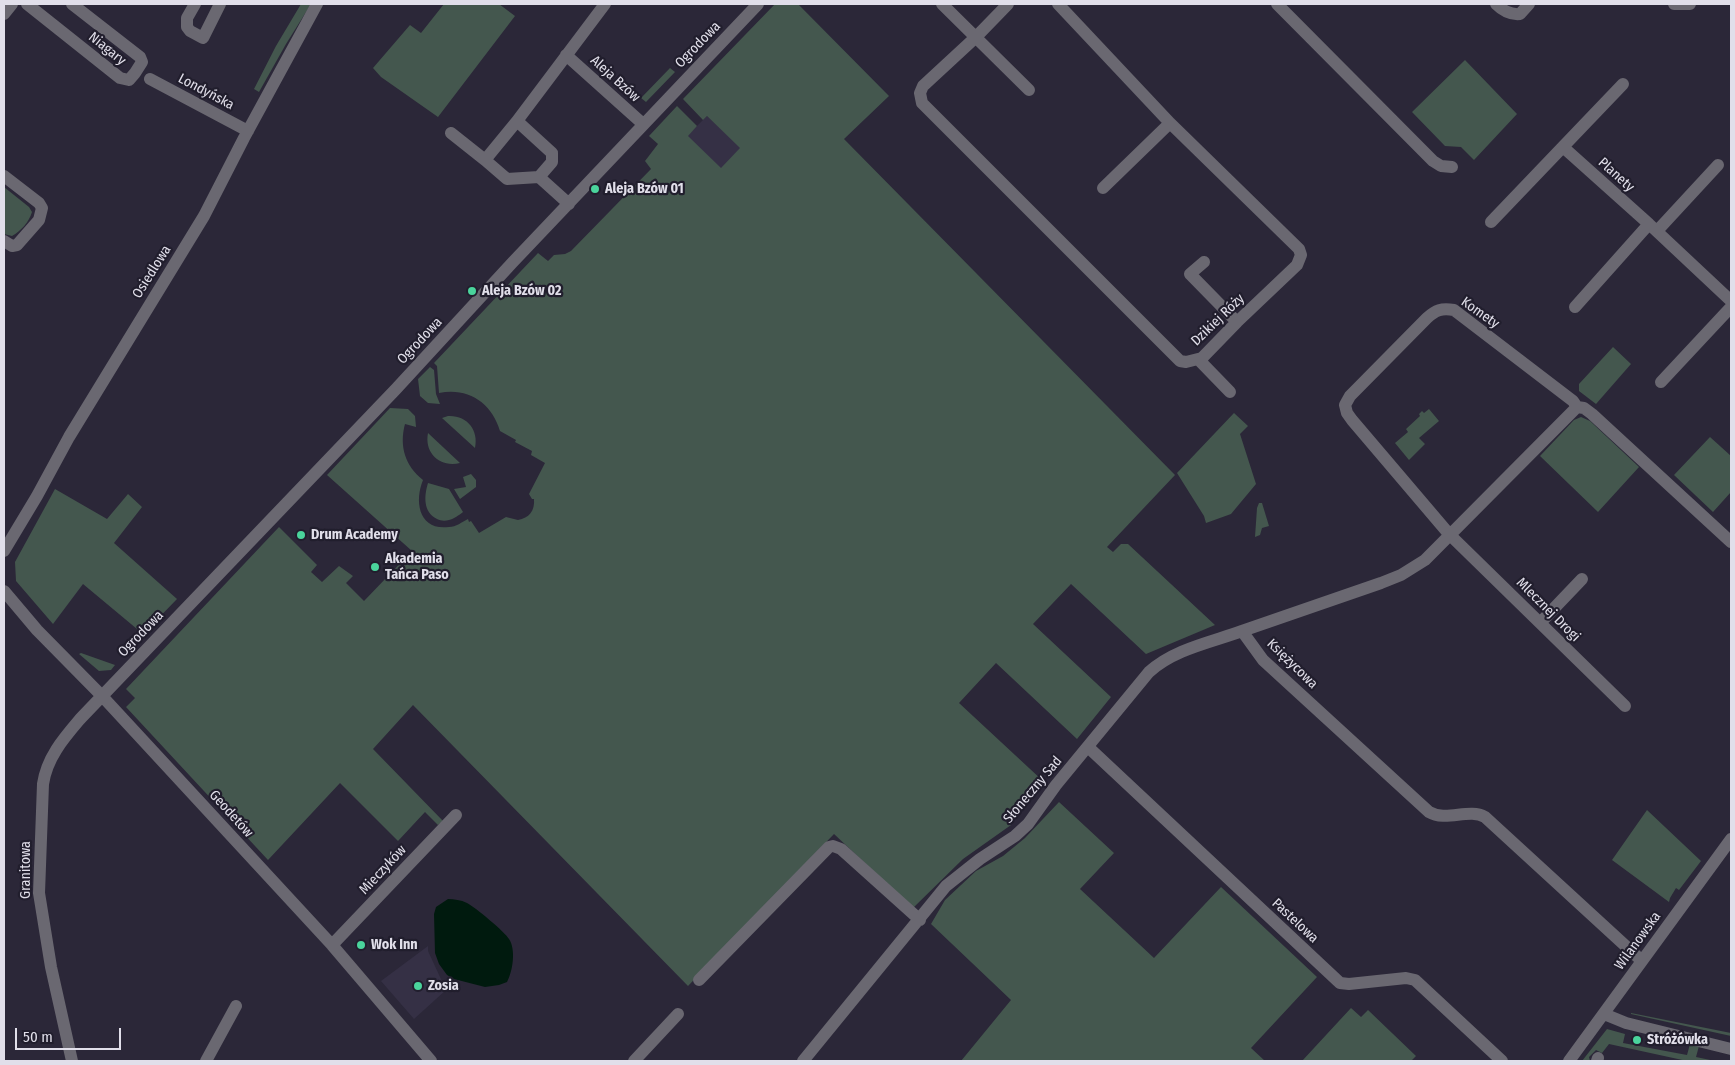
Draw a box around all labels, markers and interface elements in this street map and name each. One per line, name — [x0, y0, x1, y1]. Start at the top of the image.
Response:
street label: Ogrodowa — [672, 18, 724, 72]
street label: Niagary — [85, 29, 129, 69]
street label: Aleja Bzów — [587, 52, 643, 106]
street label: Londyńska — [175, 70, 237, 114]
street label: Planety — [1594, 154, 1638, 196]
place label: Aleja Bzów 01 — [605, 181, 684, 197]
marker: Aleja Bzów 01 — [589, 183, 601, 195]
street label: Osiedlowa — [129, 242, 175, 302]
place label: Aleja Bzów 02 — [482, 283, 562, 299]
marker: Aleja Bzów 02 — [466, 285, 478, 297]
street label: Dzikiej Róży — [1188, 291, 1248, 349]
street label: Komety — [1458, 294, 1502, 332]
street label: Ogrodowa — [394, 314, 446, 368]
place label: Drum Academy — [311, 527, 398, 543]
marker: Drum Academy — [295, 529, 307, 541]
place label: Akademia Tańca Paso — [385, 551, 449, 584]
marker: Akademia Tańca Paso — [369, 561, 381, 573]
street label: Mlecznej Drogi — [1513, 575, 1583, 645]
street label: Ogrodowa — [115, 607, 167, 661]
street label: Księżycowa — [1263, 636, 1321, 692]
street label: Słoneczny Sad — [1000, 753, 1066, 827]
street label: Geodetów — [205, 787, 257, 841]
street label: Granitowa — [18, 841, 34, 899]
street label: Mieczyków — [356, 842, 410, 898]
street label: Pastelowa — [1268, 895, 1322, 947]
street label: Wilanowska — [1611, 909, 1665, 973]
place label: Wok Inn — [371, 937, 418, 953]
marker: Wok Inn — [355, 939, 367, 951]
place label: Zosia — [428, 978, 459, 994]
marker: Zosia — [412, 980, 424, 992]
scale bar — [18, 1018, 124, 1050]
text: 50 m — [23, 1028, 53, 1046]
place label: Stróżówka — [1647, 1032, 1708, 1048]
marker: Stróżówka — [1631, 1034, 1643, 1046]

